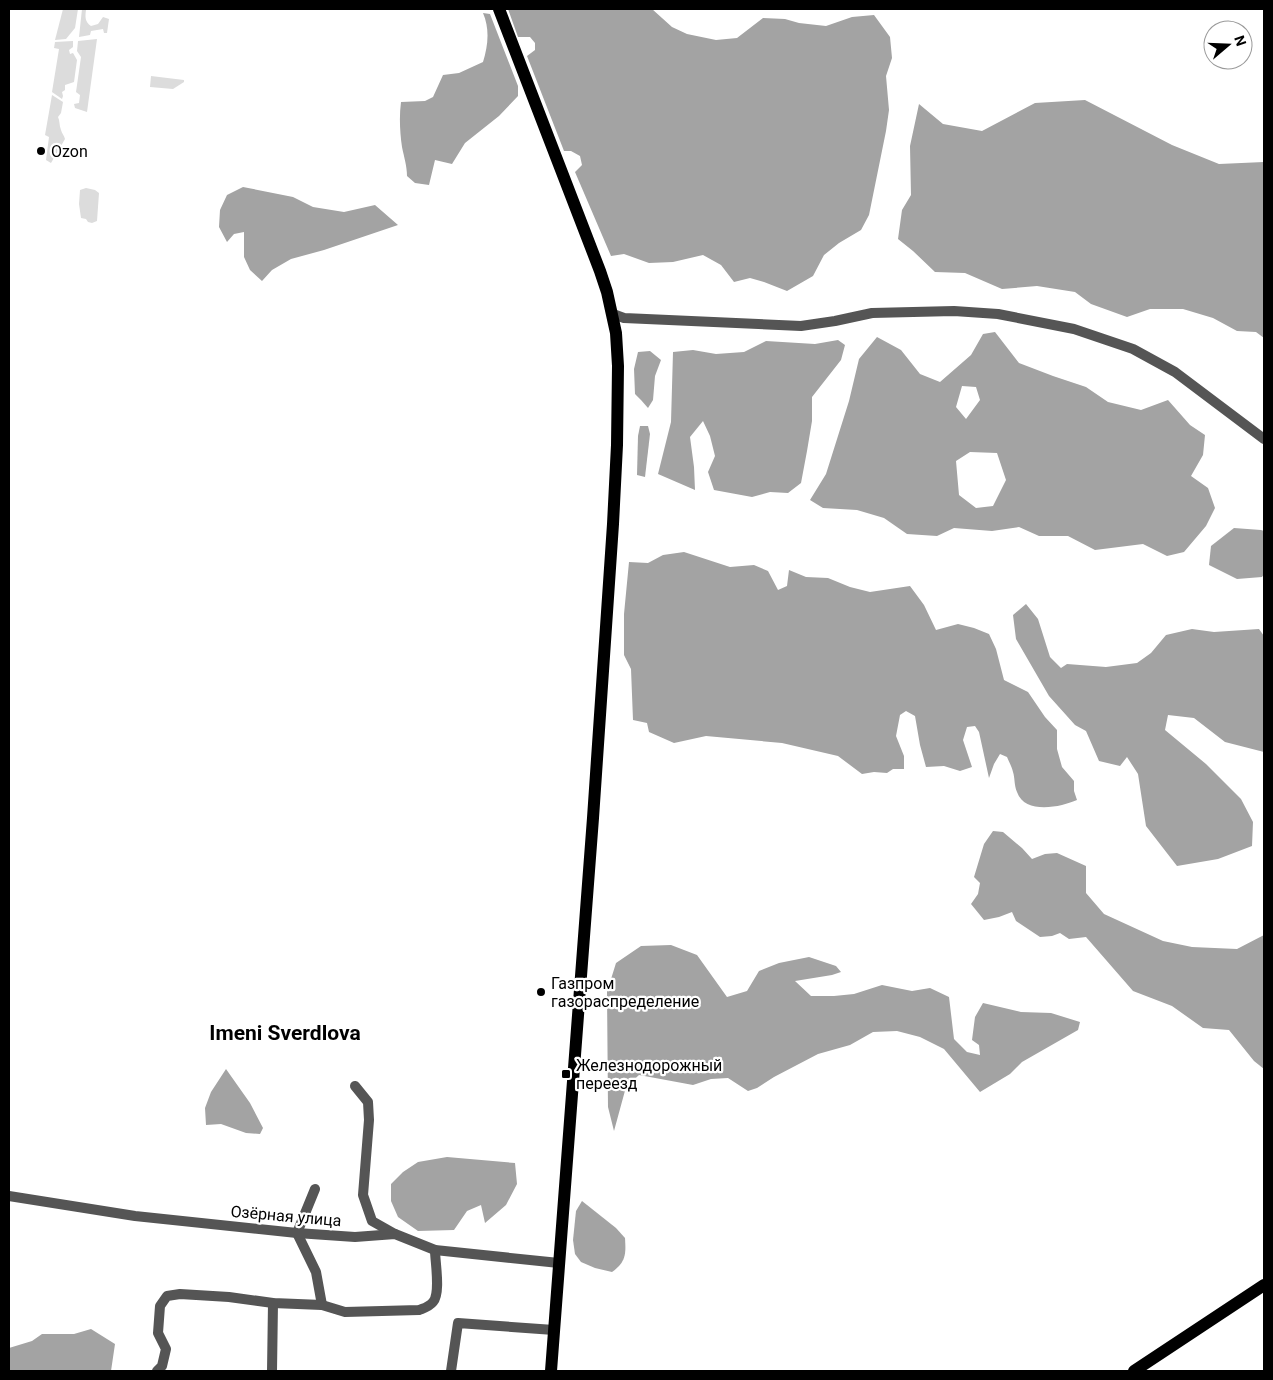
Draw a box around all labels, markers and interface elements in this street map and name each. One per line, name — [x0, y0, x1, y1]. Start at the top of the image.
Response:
north arrow — [1203, 20, 1253, 70]
text: N — [1231, 33, 1249, 48]
place label: Ozon — [51, 142, 88, 161]
marker: Ozon — [35, 145, 47, 157]
place label: Газпром газораспределение — [551, 974, 699, 1011]
marker: Газпром газораспределение — [535, 986, 547, 998]
district label: Imeni Sverdlova — [209, 1021, 361, 1045]
place label: Железнодорожный переезд — [576, 1056, 722, 1093]
marker: Железнодорожный переезд — [560, 1068, 572, 1080]
street label: Озёрная улица — [230, 1202, 342, 1230]

